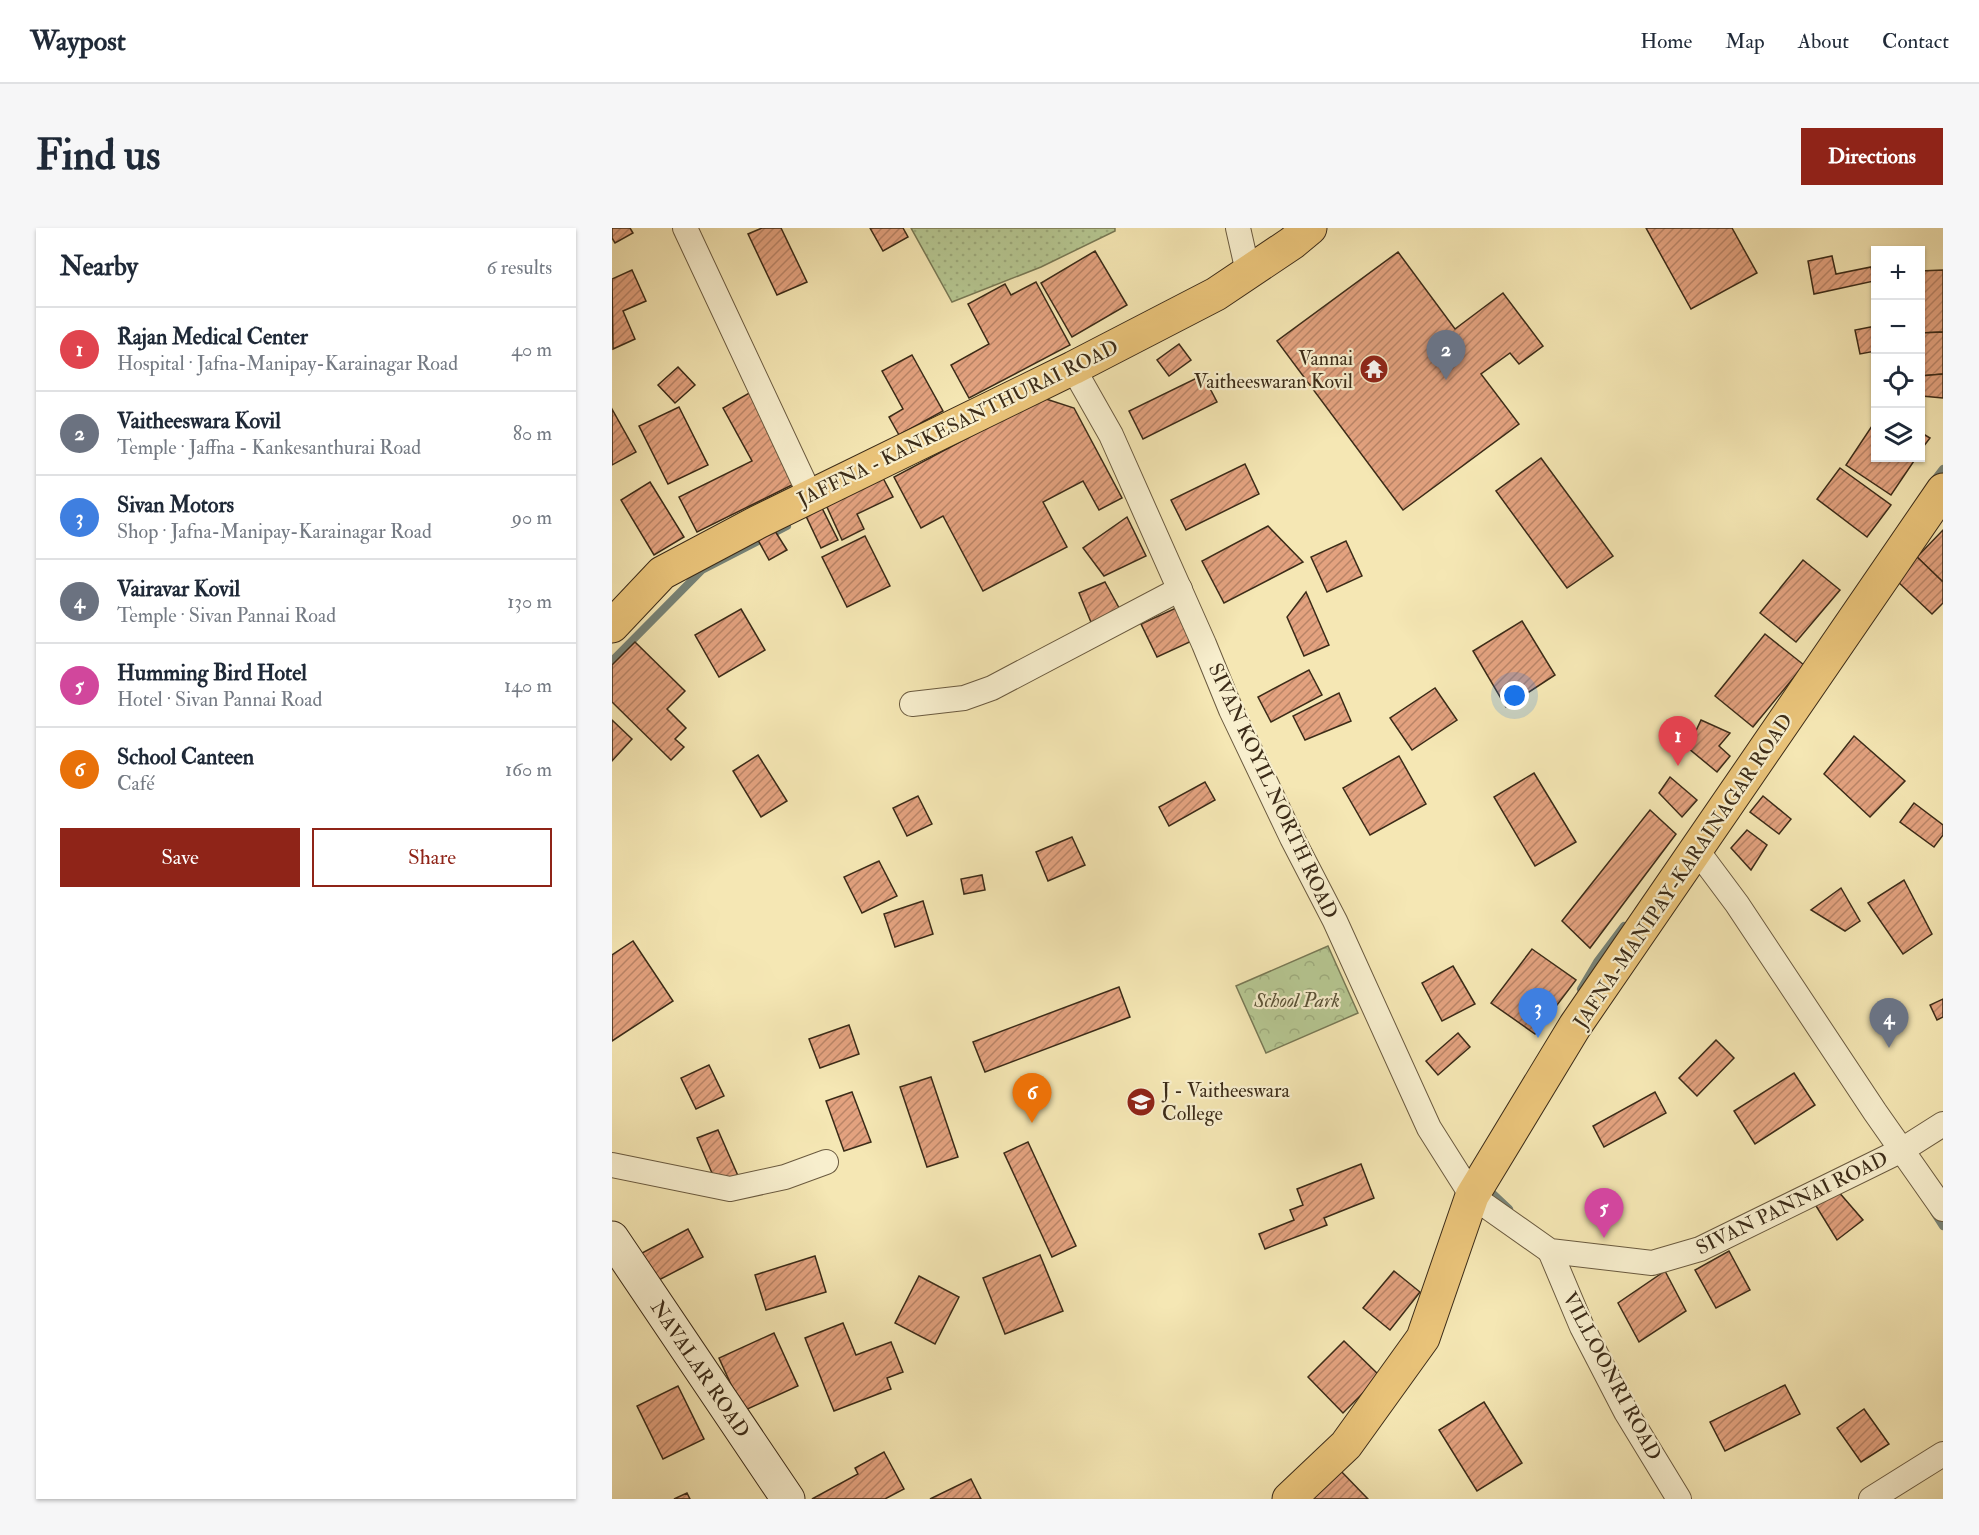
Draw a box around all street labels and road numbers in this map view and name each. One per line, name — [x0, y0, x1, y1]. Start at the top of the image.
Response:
street label: JAFFNA - KANKESANTHURAI ROAD — [793, 334, 1123, 512]
street label: SIVAN KOYIL NORTH ROAD — [1203, 659, 1343, 923]
street label: JAFNA-MANIPAY-KARAINAGAR ROAD — [1567, 709, 1798, 1034]
street label: SIVAN PANNAI ROAD — [1692, 1146, 1892, 1260]
street label: VILLOONRI ROAD — [1557, 1288, 1667, 1464]
street label: NAVALAR ROAD — [645, 1296, 755, 1442]

